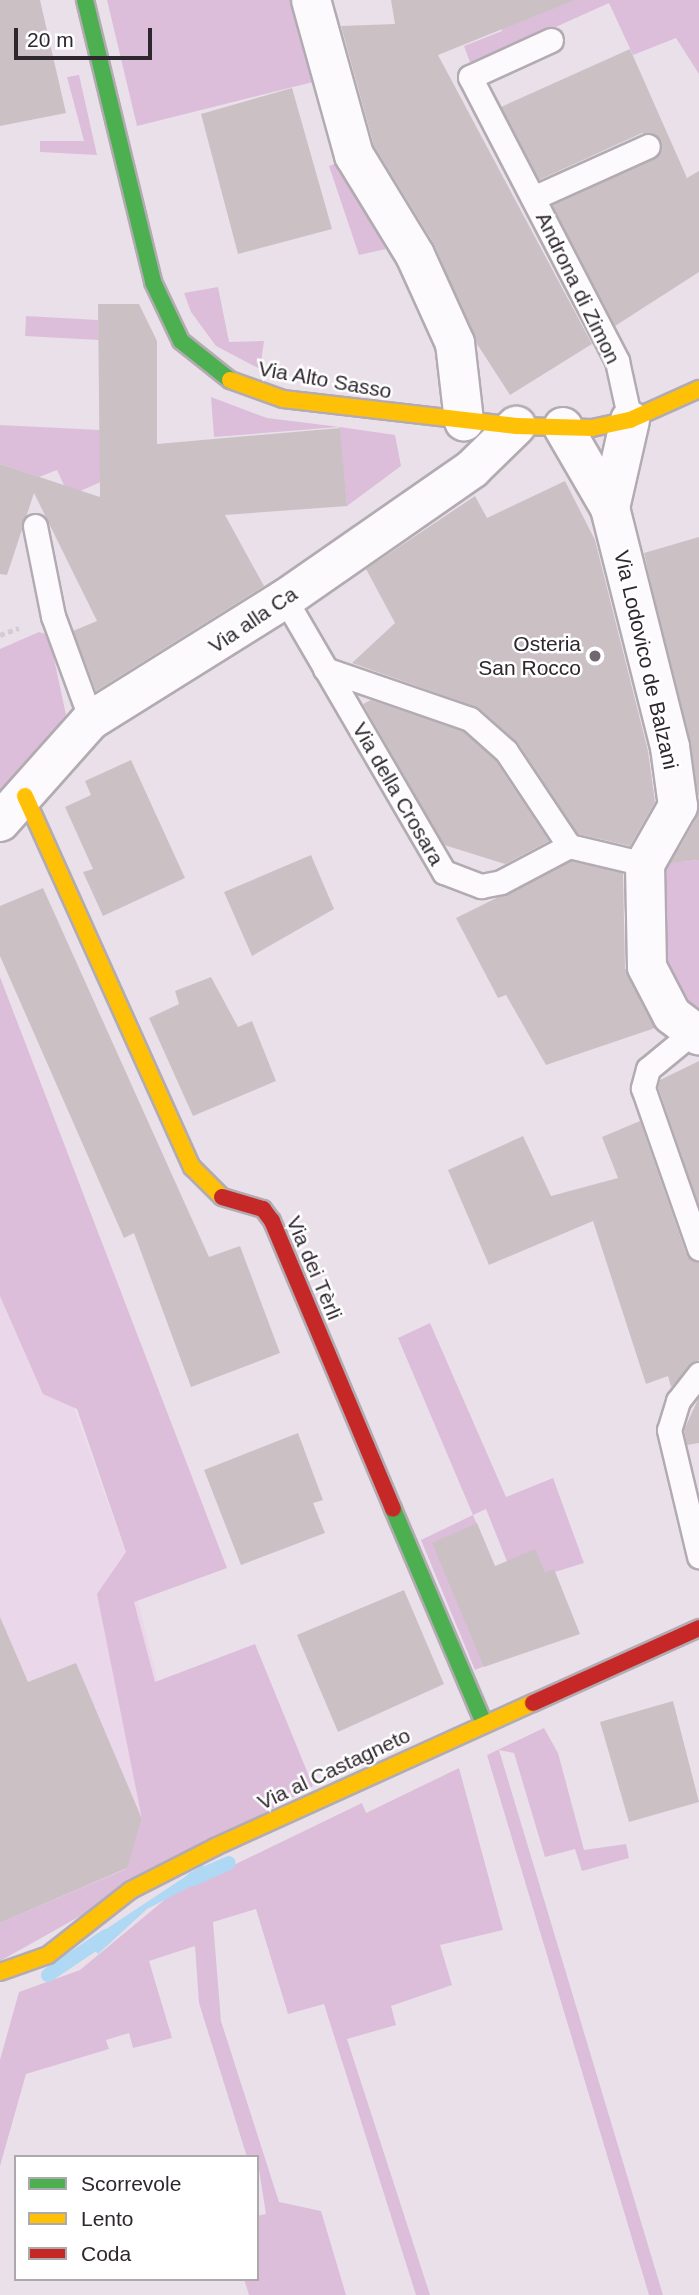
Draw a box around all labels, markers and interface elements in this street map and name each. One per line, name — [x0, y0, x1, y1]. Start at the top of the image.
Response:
scale bar — [18, 14, 156, 58]
text: 20 m — [27, 28, 74, 51]
street label: Androna di Zimon — [530, 208, 626, 368]
street label: Via Alto Sasso — [256, 356, 394, 404]
street label: Via Lodovico de Balzani — [609, 548, 683, 772]
street label: Via alla Ca — [204, 581, 302, 659]
place label: Osteria San Rocco — [478, 631, 581, 681]
marker: Osteria San Rocco — [587, 648, 603, 664]
street label: Via della Crosara — [347, 718, 449, 870]
street label: Via dei Tèrli — [281, 1212, 347, 1324]
street label: Via al Castagneto — [254, 1723, 414, 1815]
legend — [14, 2155, 259, 2281]
text: Scorrevole — [81, 2172, 181, 2195]
text: Lento — [81, 2207, 134, 2230]
text: Coda — [81, 2242, 131, 2265]

